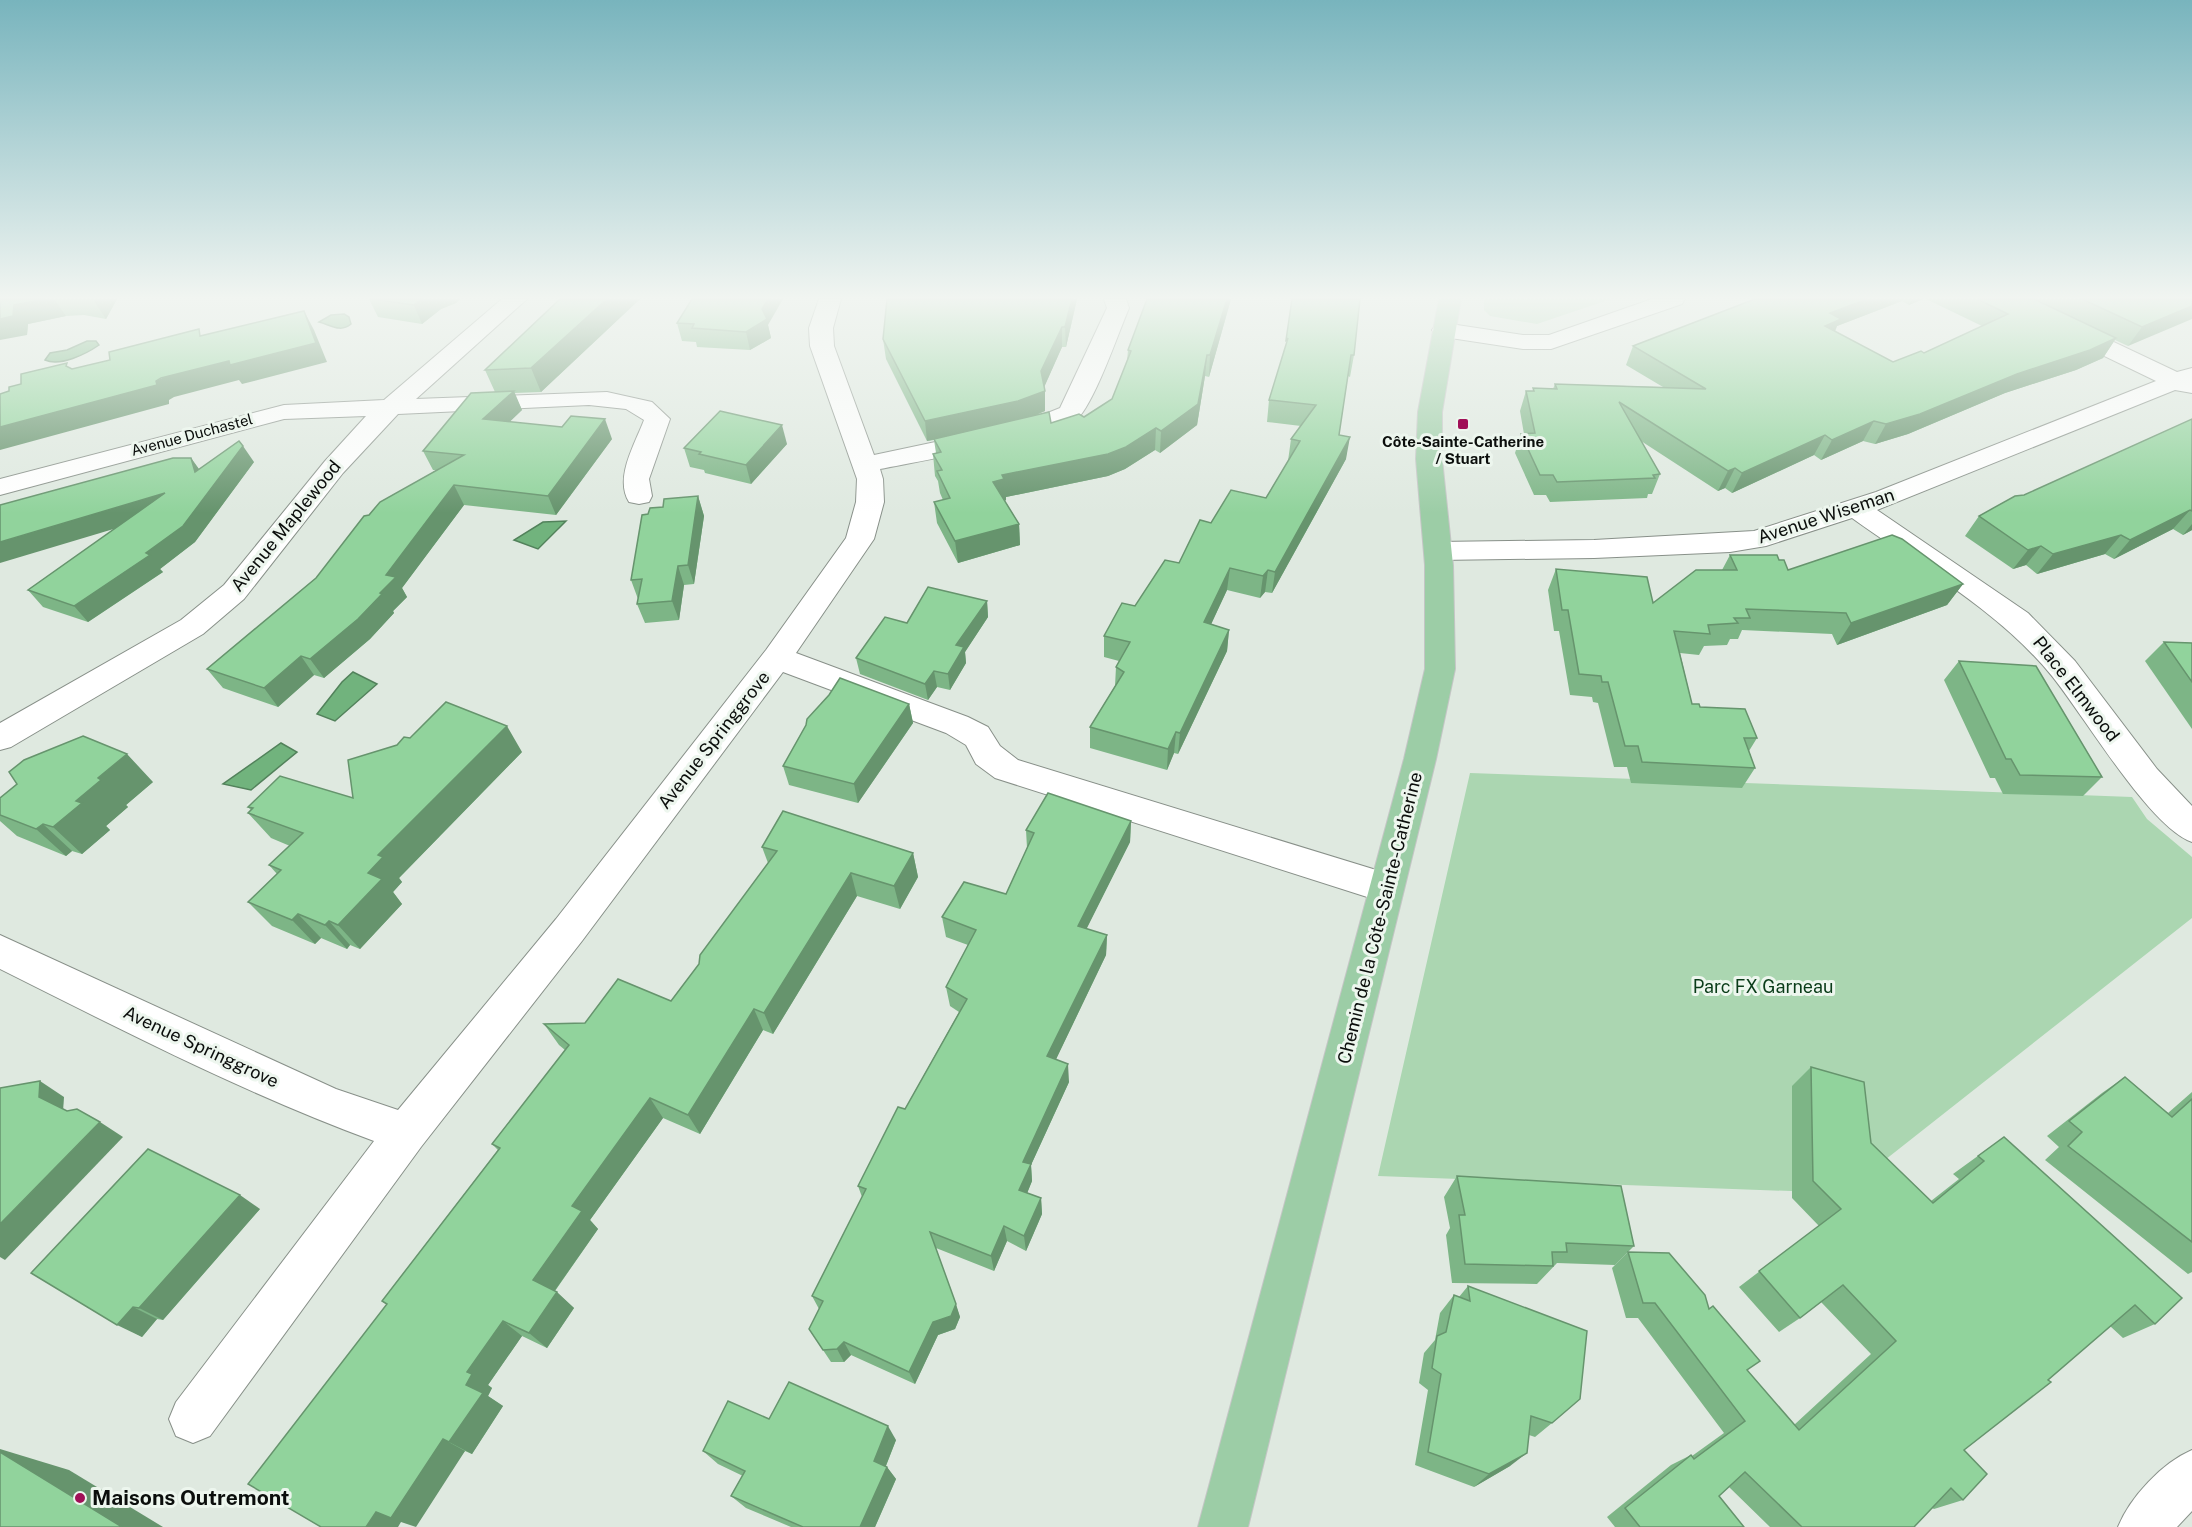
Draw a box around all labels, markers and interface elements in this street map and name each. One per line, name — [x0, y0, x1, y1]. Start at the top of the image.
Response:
street label: Avenue Duchastel — [129, 410, 255, 459]
marker: Côte-Sainte-Catherine / Stuart — [1456, 417, 1470, 431]
place label: Côte-Sainte-Catherine / Stuart — [1382, 433, 1544, 467]
street label: Avenue Maplewood — [226, 456, 345, 596]
street label: Avenue Wiseman — [1755, 484, 1897, 548]
street label: Place Elmwood — [2029, 632, 2124, 745]
street label: Avenue Springgrove — [653, 667, 774, 813]
street label: Chemin de la Côte-Sainte-Catherine — [1333, 770, 1426, 1066]
park label: Parc FX Garneau — [1693, 976, 1833, 997]
street label: Avenue Springgrove — [120, 1001, 282, 1092]
place label: Maisons Outremont — [92, 1485, 290, 1510]
marker: Maisons Outremont — [73, 1491, 87, 1505]

